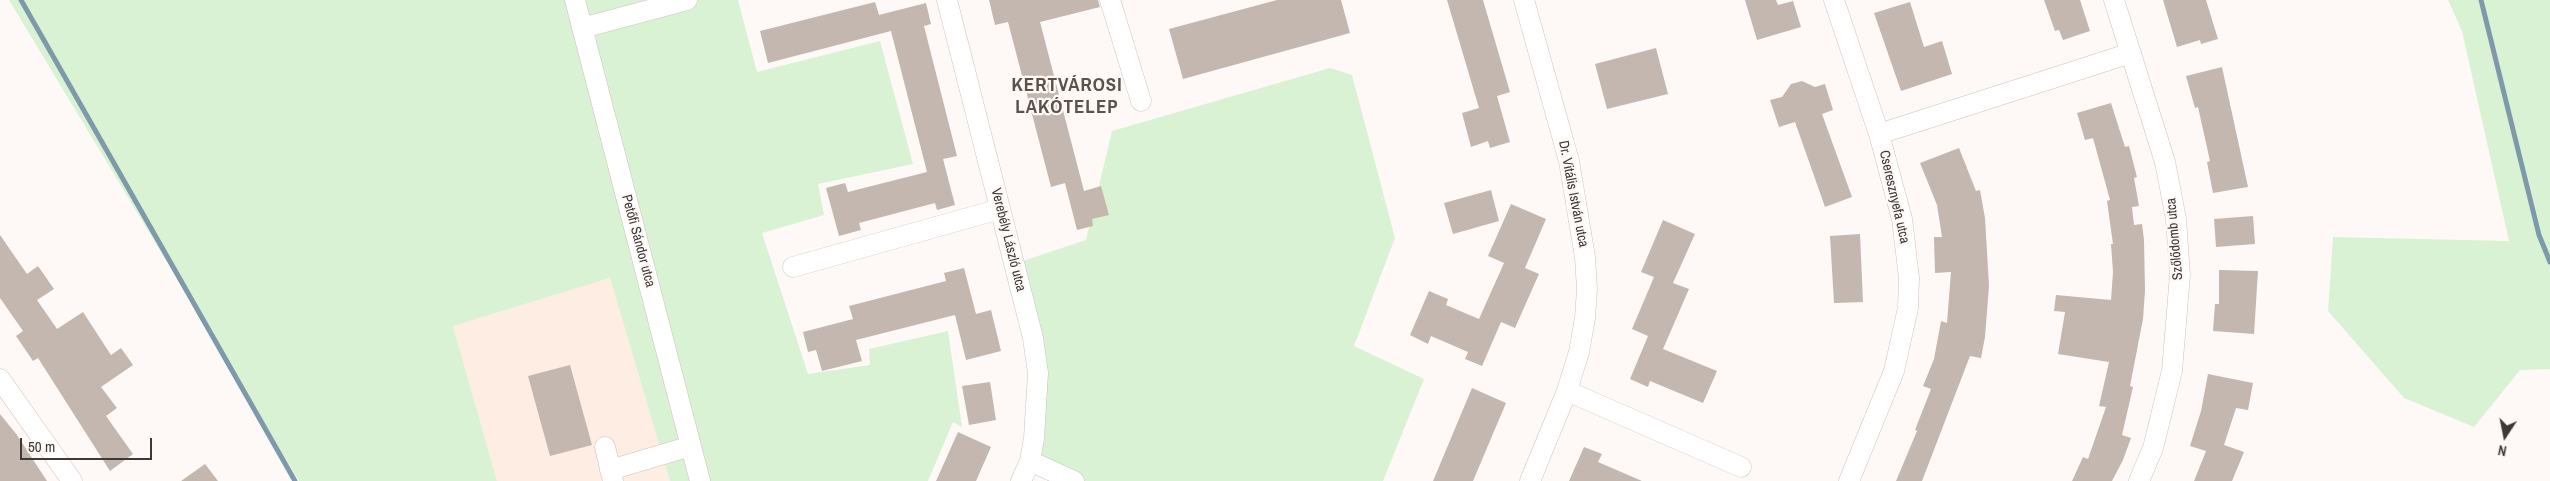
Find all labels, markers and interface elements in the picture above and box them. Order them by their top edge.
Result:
district label: KERTVÁROSI LAKÓTELEP [1010,75,1124,119]
street label: Dr. Vitális István utca [1554,139,1592,249]
street label: Cseresznyefa utca [1875,149,1913,245]
street label: Verebély László utca [987,187,1029,293]
street label: Petőfi Sándor utca [618,193,658,289]
street label: Szőlődomb utca [2163,197,2187,281]
north arrow [2480,411,2530,461]
scale bar [22,428,155,460]
text: 50 m [28,436,55,457]
text: N [2496,441,2508,460]

